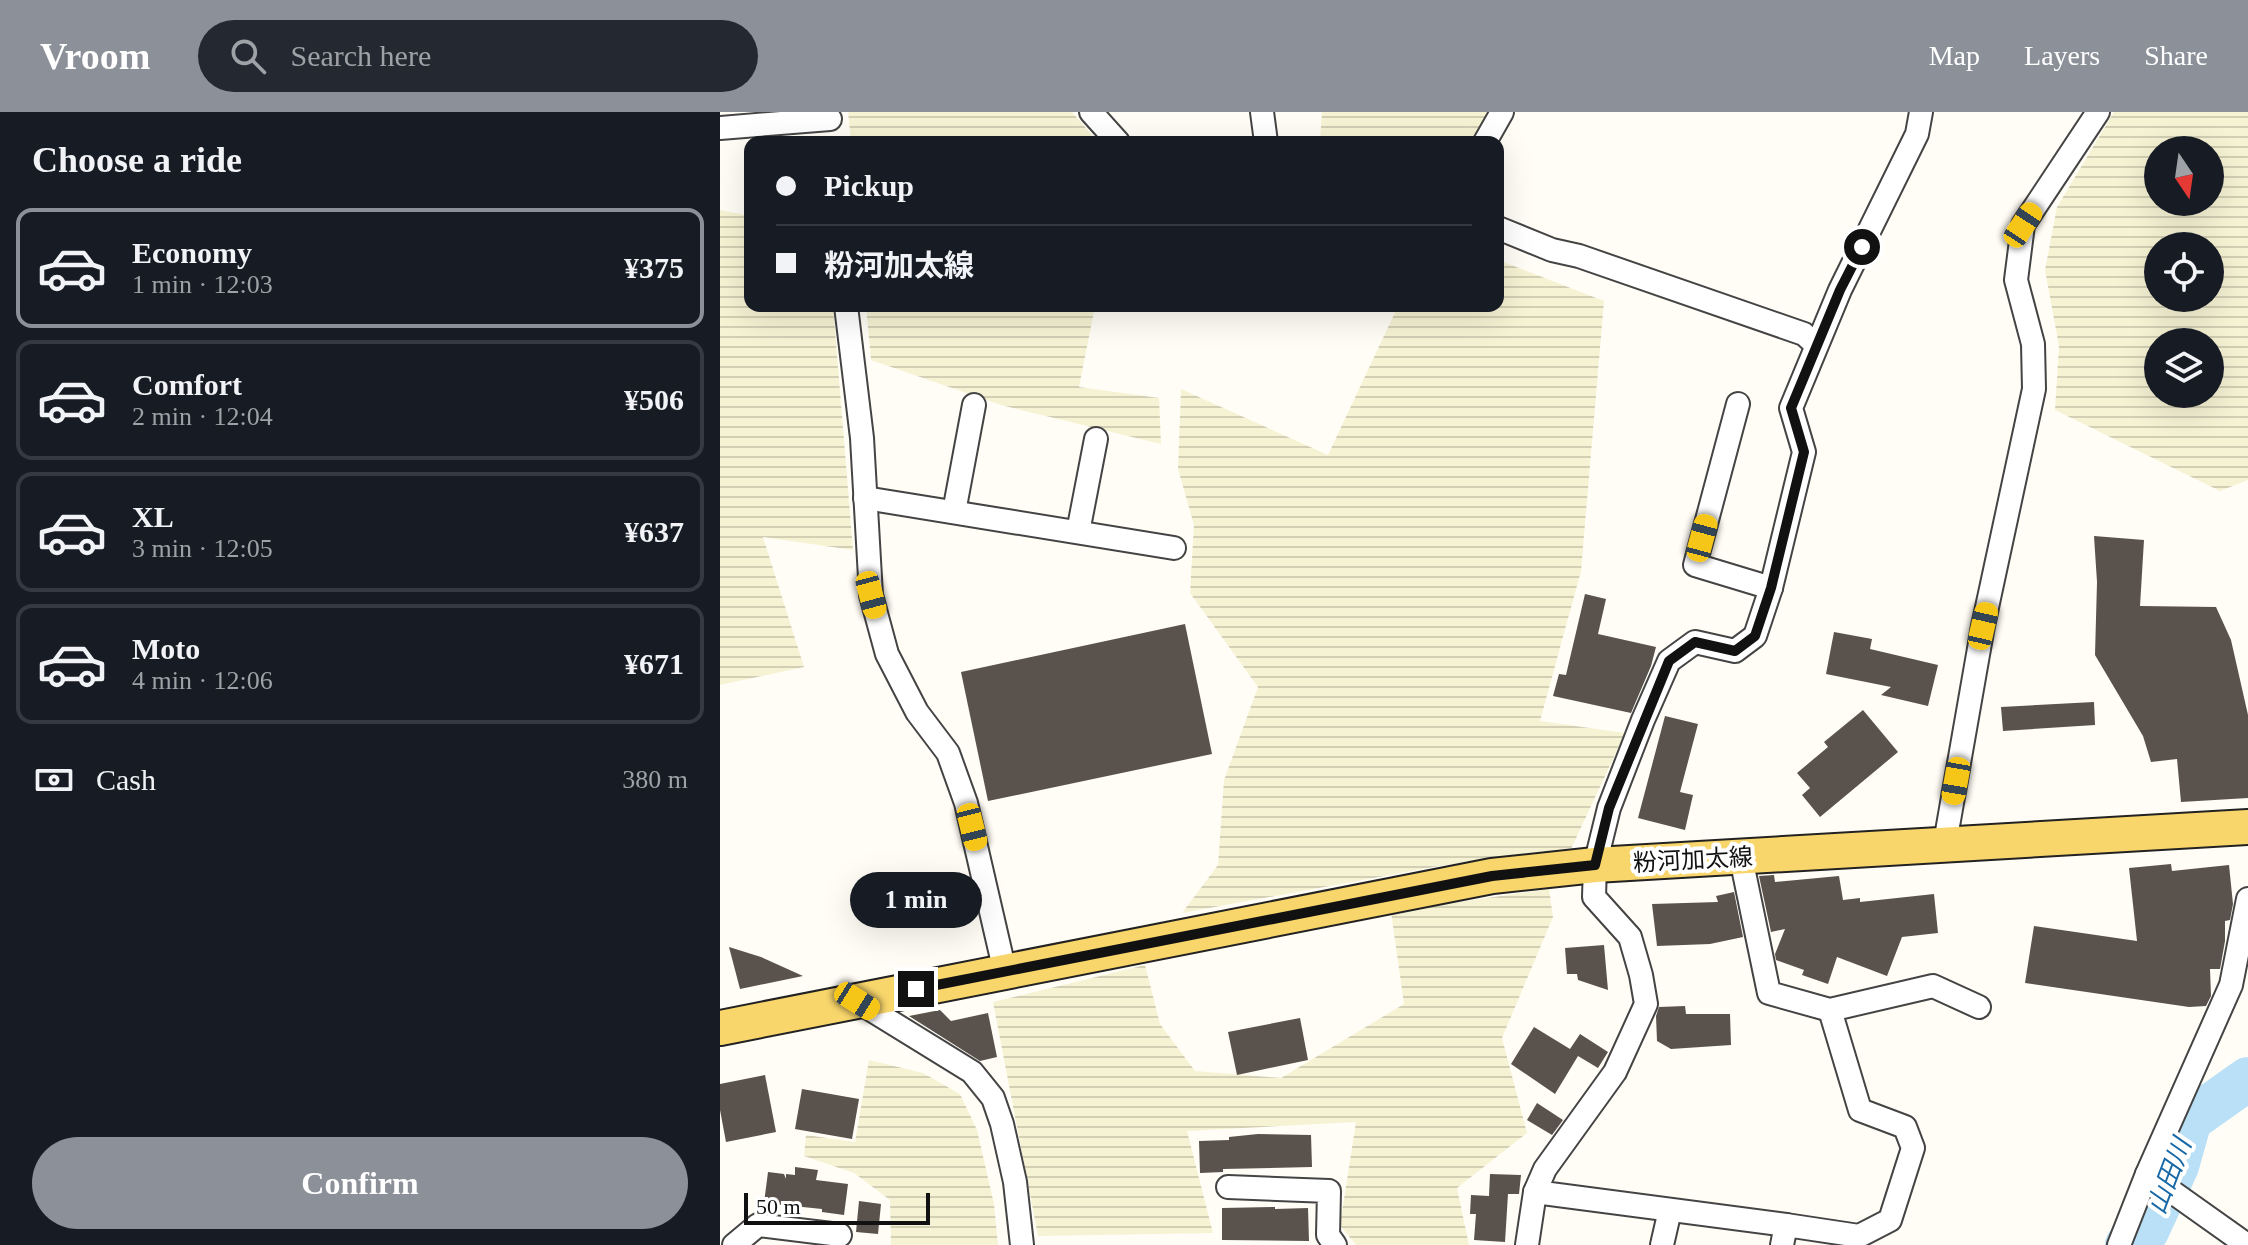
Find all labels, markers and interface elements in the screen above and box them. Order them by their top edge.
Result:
search box [198,20,758,92]
icon: search [226,34,270,78]
text: Vroom [40,35,150,77]
text: Search here [290,39,431,72]
text: Map [1929,40,1980,71]
text: Layers [2024,40,2100,71]
text: Share [2144,40,2208,71]
north arrow [2144,136,2224,216]
map controls [2144,136,2224,408]
text: Choose a ride [32,140,242,180]
text: Pickup [824,169,914,202]
car [2000,198,2046,252]
route start [1844,229,1880,265]
icon: car [36,232,108,304]
button: locate [2144,232,2224,312]
text: Economy [132,236,252,269]
text: 粉河加太線 [824,249,974,282]
text: ¥375 [624,251,684,284]
text: 1 min · 12:03 [132,270,273,299]
button: layers [2144,328,2224,408]
icon: car [36,364,108,436]
text: Comfort [132,368,242,401]
text: ¥506 [624,383,684,416]
text: 2 min · 12:04 [132,402,273,431]
icon: car [36,496,108,568]
text: XL [132,500,174,533]
car [1684,512,1720,564]
text: ¥637 [624,515,684,548]
text: 3 min · 12:05 [132,534,273,563]
car [853,569,889,621]
car [1966,600,2000,652]
icon: car [36,628,108,700]
text: Moto [132,632,200,665]
text: ¥671 [624,647,684,680]
text: 4 min · 12:06 [132,666,273,695]
car [1940,755,1972,807]
icon: cash [32,758,76,802]
text: Cash [96,763,156,796]
text: 380 m [622,765,688,794]
car [955,801,989,853]
street label: 粉河加太線 [1632,844,1754,876]
callout: 1 min [850,873,982,929]
text: 1 min [885,885,947,914]
route end [898,971,934,1007]
car [830,978,884,1024]
water label: 山田川 [2142,1132,2198,1218]
button: Confirm [32,1137,688,1229]
scale bar [744,1189,930,1225]
text: 50 m [756,1194,801,1219]

